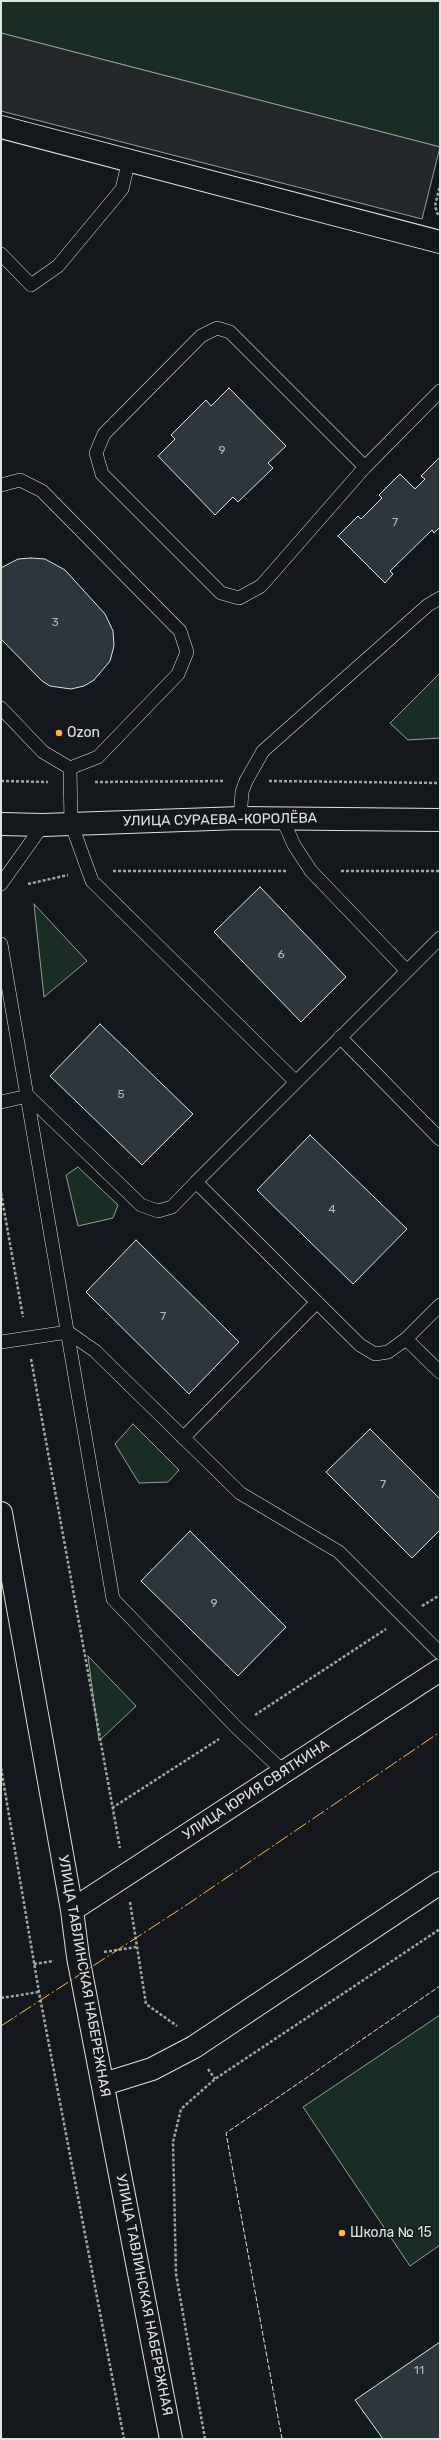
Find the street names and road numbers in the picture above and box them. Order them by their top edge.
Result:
street label: УЛИЦА СУРАЕВА-КОРОЛЁВА [123,810,317,830]
street label: УЛИЦА ЮРИЯ СВЯТКИНА [180,1736,332,1844]
street label: УЛИЦА ТАВЛИНСКАЯ НАБЕРЕЖНАЯ [54,1854,114,2098]
street label: УЛИЦА ТАВЛИНСКАЯ НАБЕРЕЖНАЯ [112,2173,176,2417]

